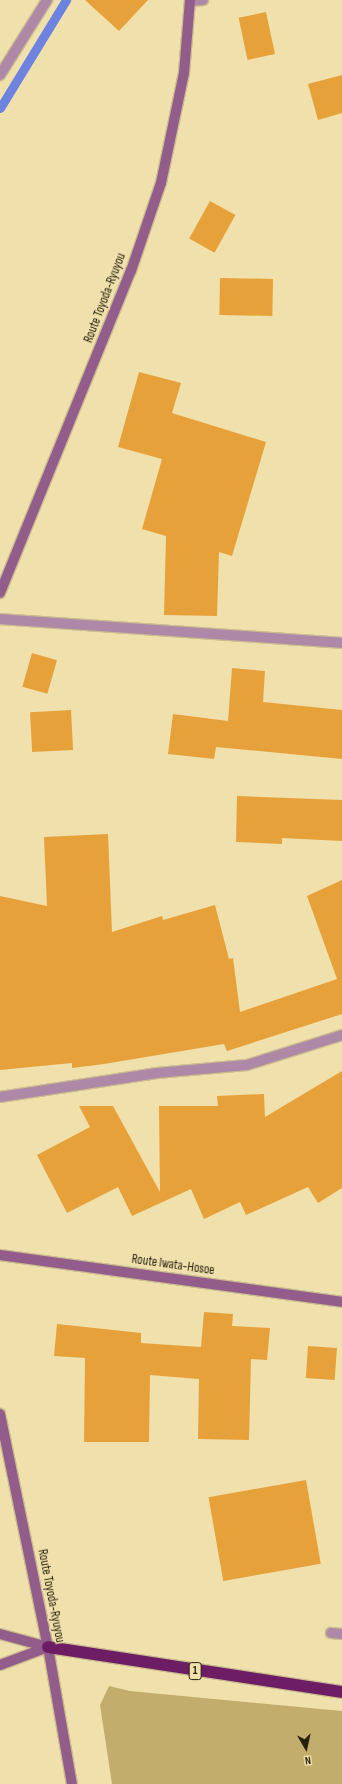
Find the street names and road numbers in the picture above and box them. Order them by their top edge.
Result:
street label: Route Toyoda-Ryuyou [81,251,129,345]
street label: Route Iwata-Hosoe [131,1251,215,1279]
street label: Route Toyoda-Ryuyou [34,1548,68,1644]
road number: 1 [188,1661,202,1681]

